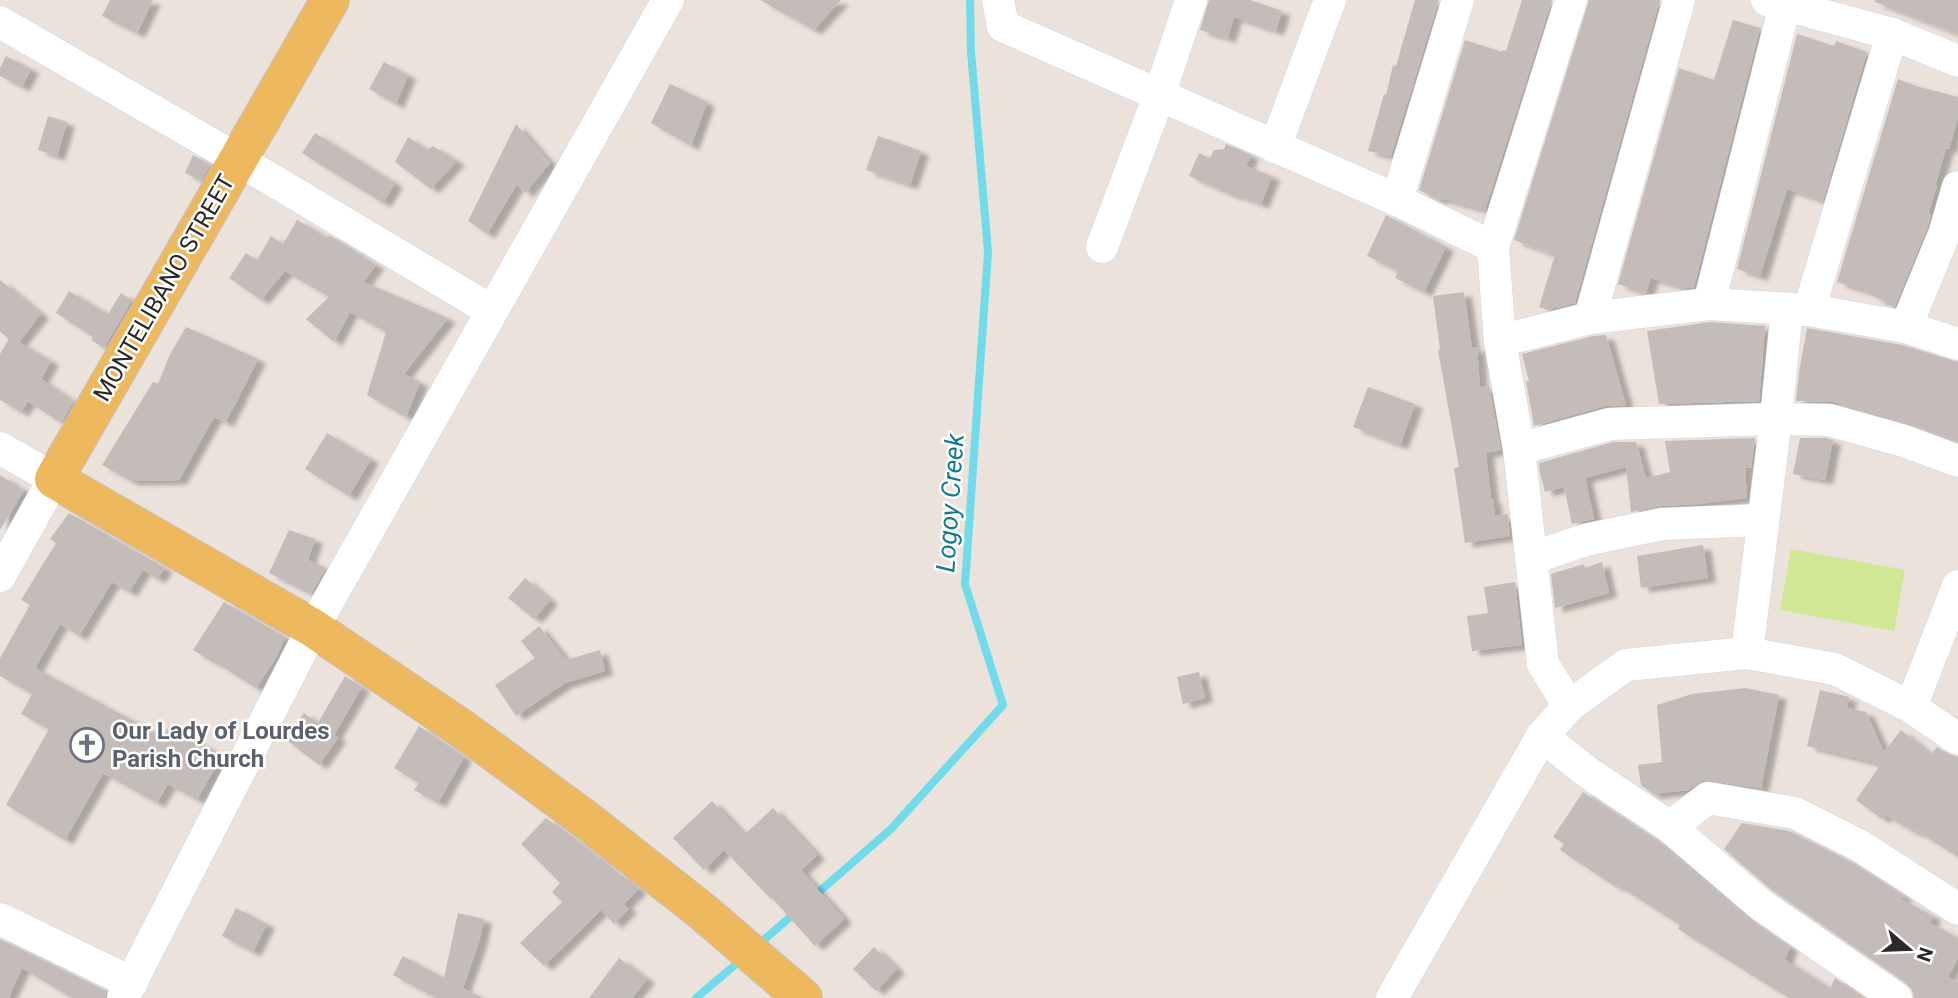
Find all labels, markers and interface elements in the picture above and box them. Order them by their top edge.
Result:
street label: MONTELIBANO STREET [88,170,240,406]
water label: Logoy Creek [930,431,970,573]
place label: Our Lady of Lourdes Parish Church [112,717,330,773]
church icon: Our Lady of Lourdes Parish Church [68,726,106,764]
north arrow [1874,914,1944,984]
text: N [1912,944,1938,964]

